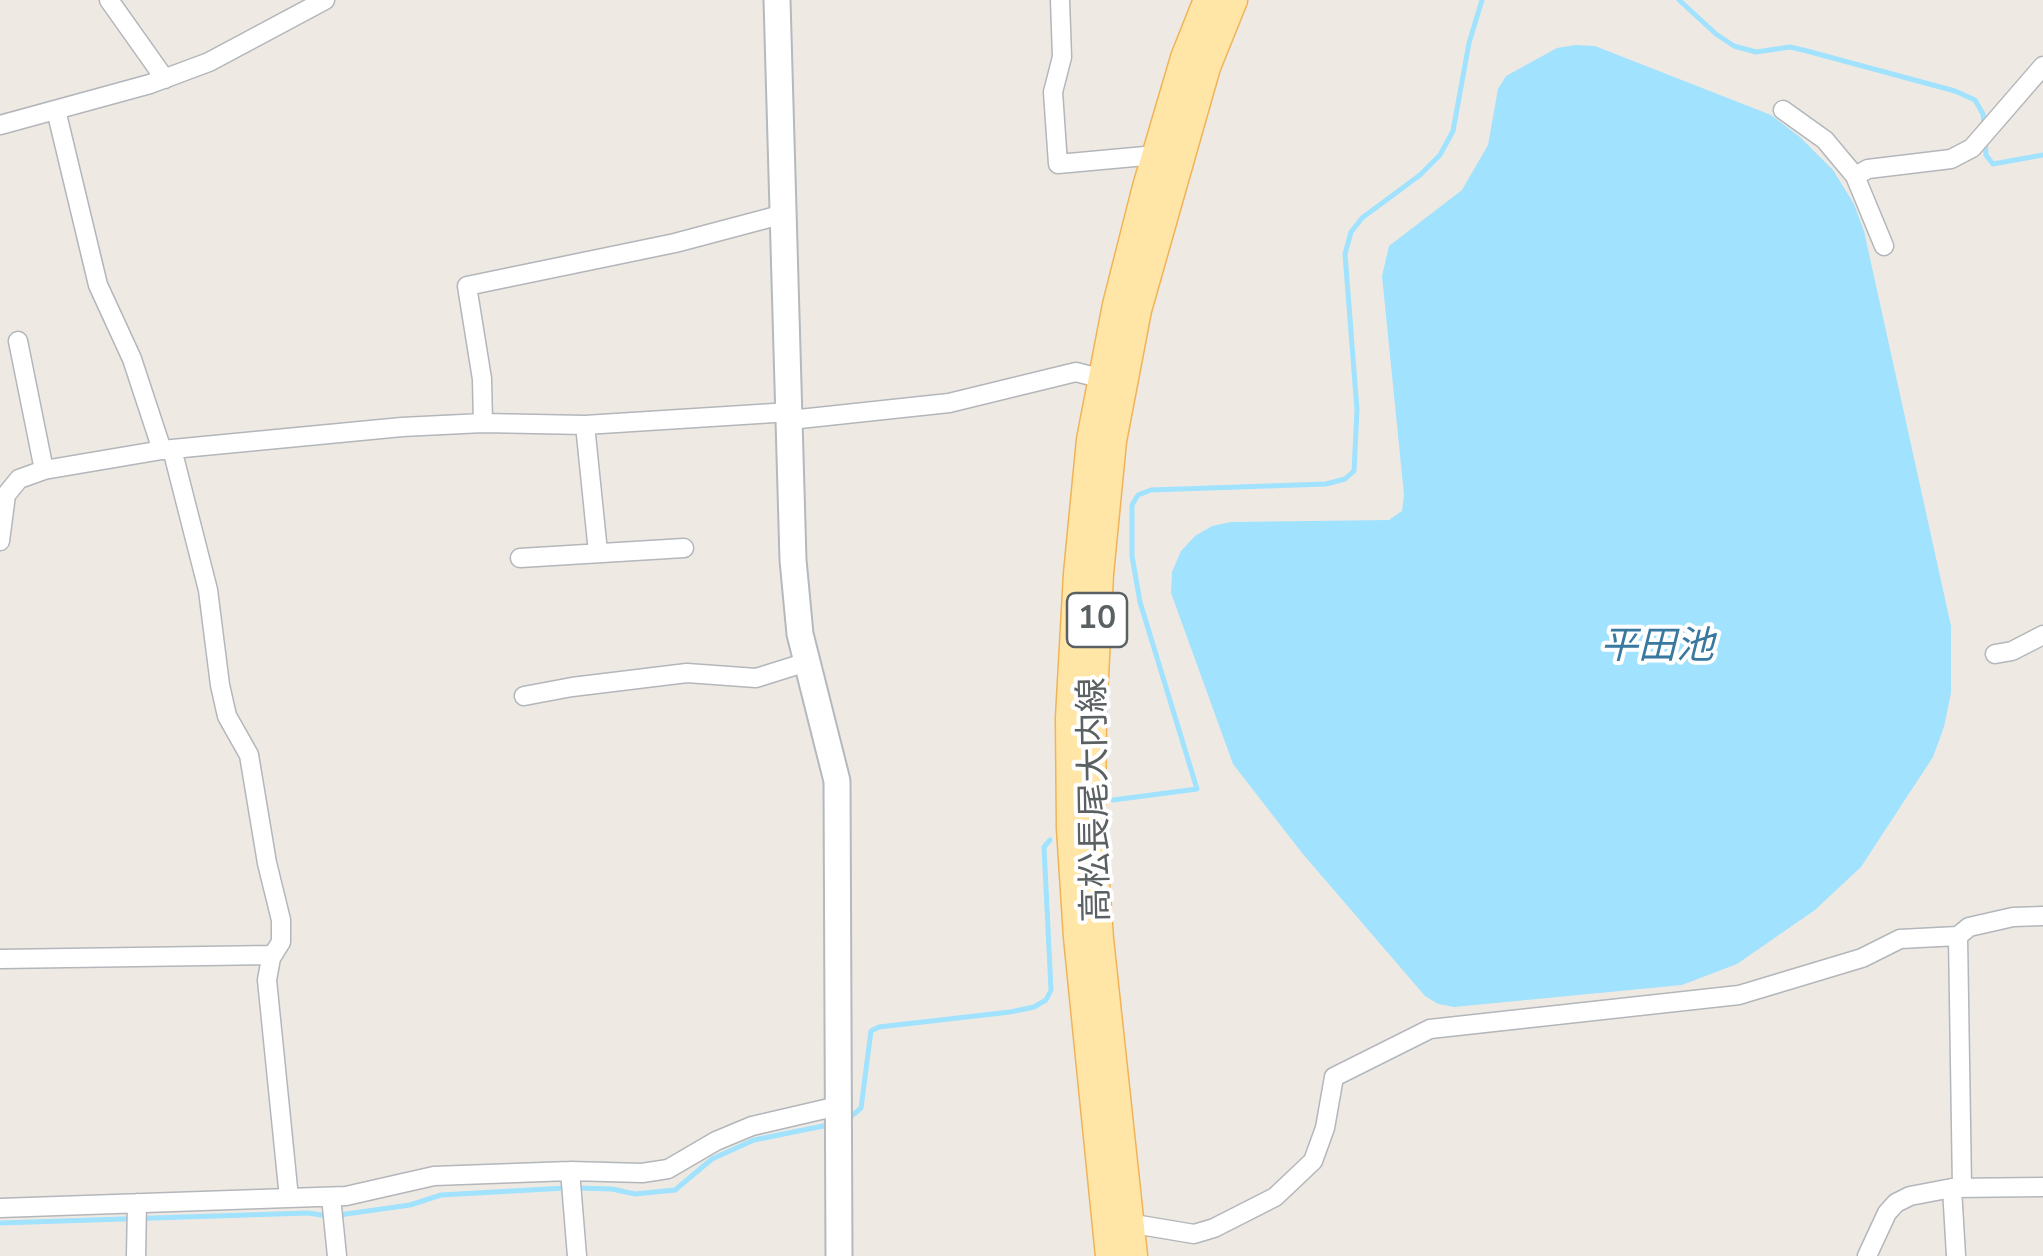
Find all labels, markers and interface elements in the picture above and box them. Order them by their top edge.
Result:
road number: 10 [1067,593,1127,647]
water label: 平田池 [1600,626,1714,672]
street label: 高松長尾大内線 [1074,677,1120,923]

